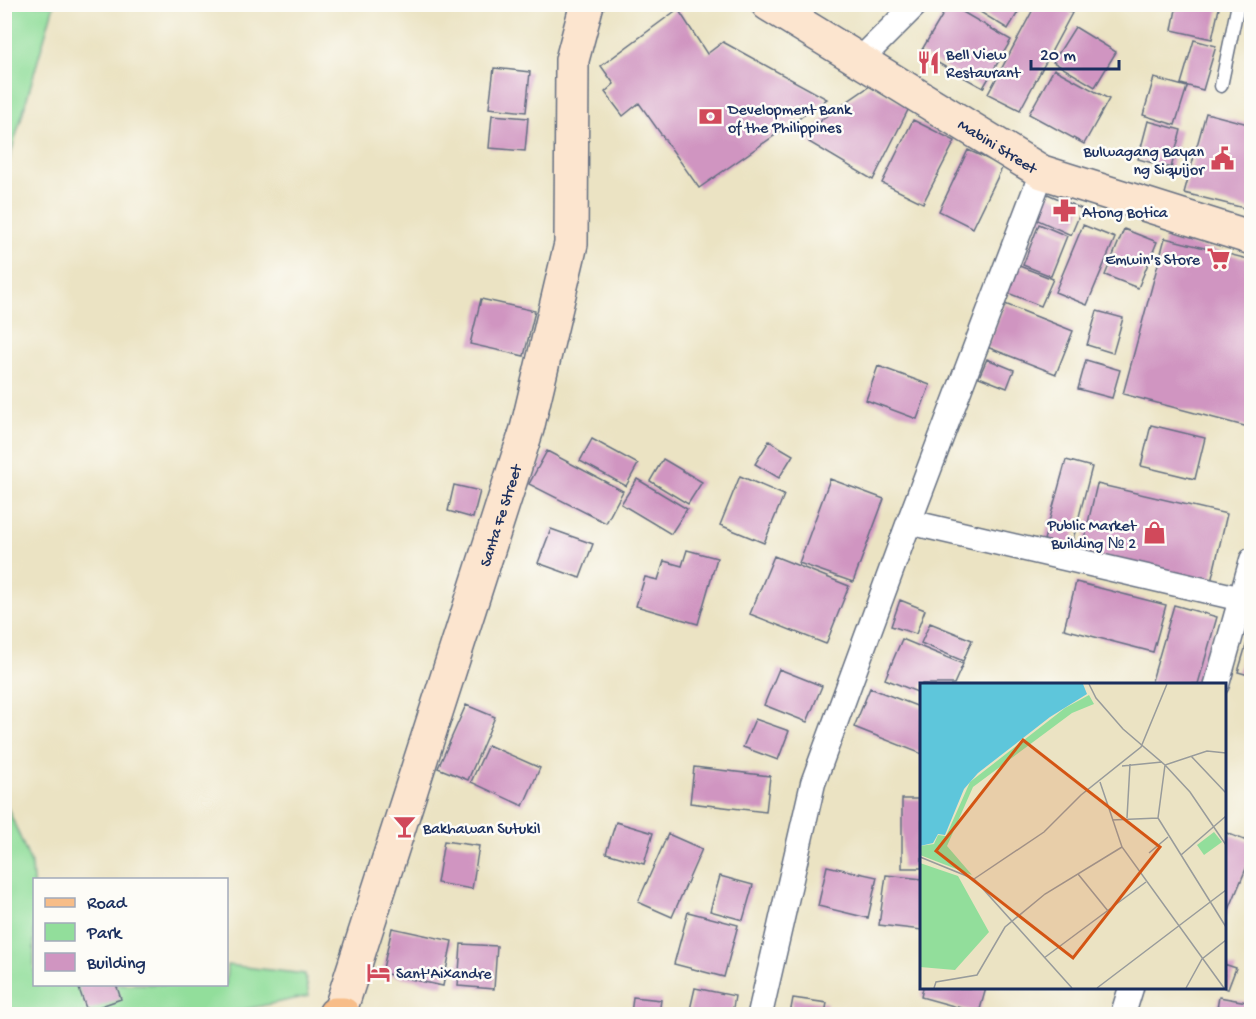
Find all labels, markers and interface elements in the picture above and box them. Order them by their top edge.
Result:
scale bar [1031,33,1120,71]
text: 20 m [1040,46,1076,67]
place label: Bell View Restaurant [945,47,1022,84]
restaurant icon: Bell View Restaurant [915,49,941,75]
place label: Development Bank of the Philippines [727,102,853,139]
bank icon: Development Bank of the Philippines [697,104,723,130]
street label: Mabini Street [953,117,1041,180]
place label: Bulwagang Bayan ng Siquijor [1083,144,1205,181]
public building icon: Bulwagang Bayan ng Siquijor [1209,146,1235,172]
pharmacy icon: Atong Botica [1051,198,1077,224]
place label: Atong Botica [1082,205,1169,224]
supermarket icon: Emwin's Store [1205,245,1231,271]
place label: Emwin's Store [1105,252,1201,271]
street label: Santa Fe Street [477,461,528,570]
place label: Public Market Building № 2 [1046,518,1137,555]
shop icon: Public Market Building № 2 [1141,520,1167,546]
inset map [920,683,1226,989]
bar icon: Bakhawan Sutukil [392,814,418,840]
place label: Bakhawan Sutukil [422,821,540,840]
legend [33,878,228,986]
text: Road [87,894,128,915]
text: Park [86,924,123,945]
text: Building [86,954,146,975]
hotel icon: Sant'Aixandre [365,959,391,985]
place label: Sant'Aixandre [396,966,492,985]

